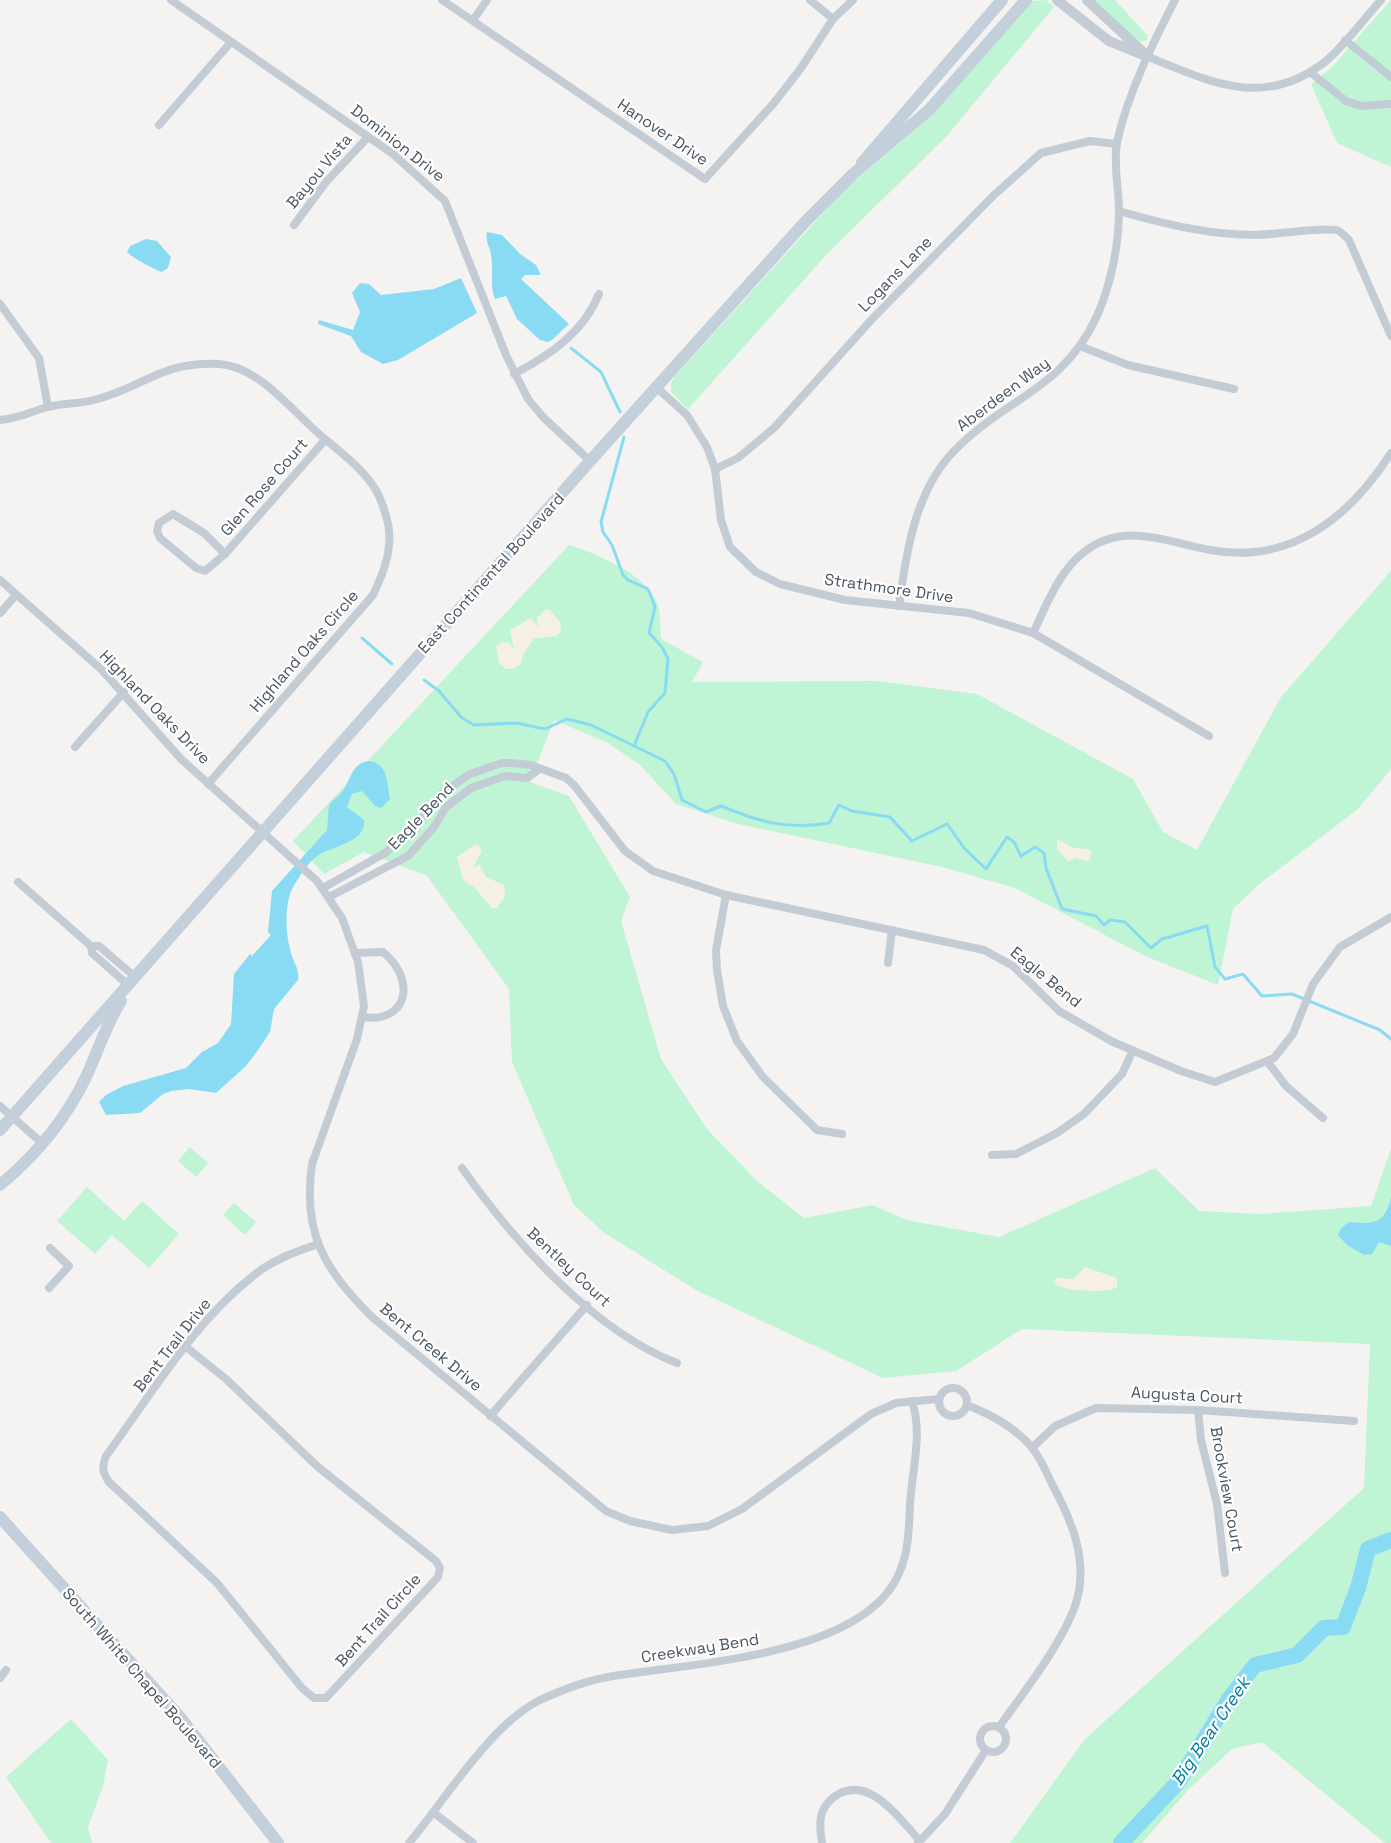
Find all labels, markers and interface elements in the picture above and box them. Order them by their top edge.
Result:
street label: Hanover Drive [613,94,713,170]
street label: Dominion Drive [347,100,449,186]
street label: Bayou Vista [282,129,356,213]
street label: Logans Lane [854,232,936,316]
street label: Aberdeen Way [952,352,1054,436]
street label: Glen Rose Court [216,434,312,540]
street label: East Continental Boulevard [413,488,569,658]
street label: Strathmore Drive [823,569,955,607]
street label: Highland Oaks Circle [245,585,363,717]
street label: Highland Oaks Drive [95,645,215,769]
street label: Eagle Bend [384,778,458,854]
street label: Eagle Bend [1006,942,1086,1012]
street label: Bentley Court [522,1223,616,1311]
street label: Bent Trail Drive [129,1294,215,1396]
street label: Bent Creek Drive [376,1298,486,1396]
street label: Augusta Court [1130,1382,1244,1408]
street label: Brookview Court [1206,1425,1248,1553]
street label: Bent Trail Circle [330,1569,426,1671]
street label: South White Chapel Boulevard [58,1583,226,1773]
street label: Creekway Bend [639,1628,761,1668]
water label: Big Bear Creek [1165,1670,1256,1790]

